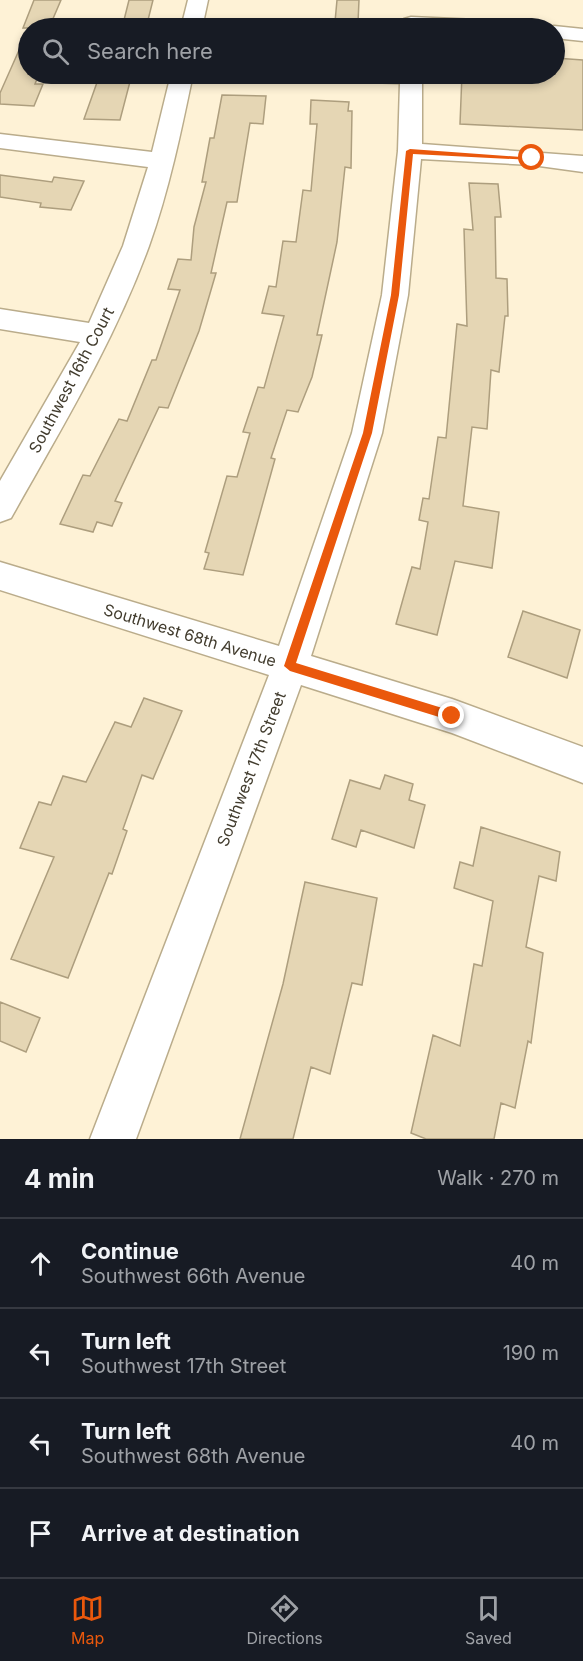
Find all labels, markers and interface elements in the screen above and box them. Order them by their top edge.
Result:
search box [18,18,565,84]
icon: search [39,35,72,68]
text: Search here [87,38,213,64]
route start [518,144,544,170]
street label: Southwest 16th Court [24,304,118,456]
street label: Southwest 68th Avenue [101,599,279,671]
street label: Southwest 17th Street [212,689,290,849]
route end [438,702,464,728]
text: 4 min [24,1163,95,1194]
text: Walk · 270 m [437,1166,559,1190]
text: Continue [81,1238,179,1264]
icon: ahead [24,1247,57,1280]
text: 40 m [510,1251,559,1275]
text: Southwest 66th Avenue [81,1264,305,1288]
text: Turn left [81,1328,171,1354]
icon: left [24,1337,57,1370]
text: 190 m [503,1341,559,1365]
text: Southwest 17th Street [81,1354,286,1378]
text: Turn left [81,1418,171,1444]
icon: left [24,1427,57,1460]
text: 40 m [510,1431,559,1455]
text: Southwest 68th Avenue [81,1444,305,1468]
icon: arrive [24,1517,57,1550]
text: Arrive at destination [81,1520,300,1546]
tab: Map [71,1592,104,1648]
tab: Directions [247,1592,323,1648]
tab: Saved [465,1592,512,1648]

